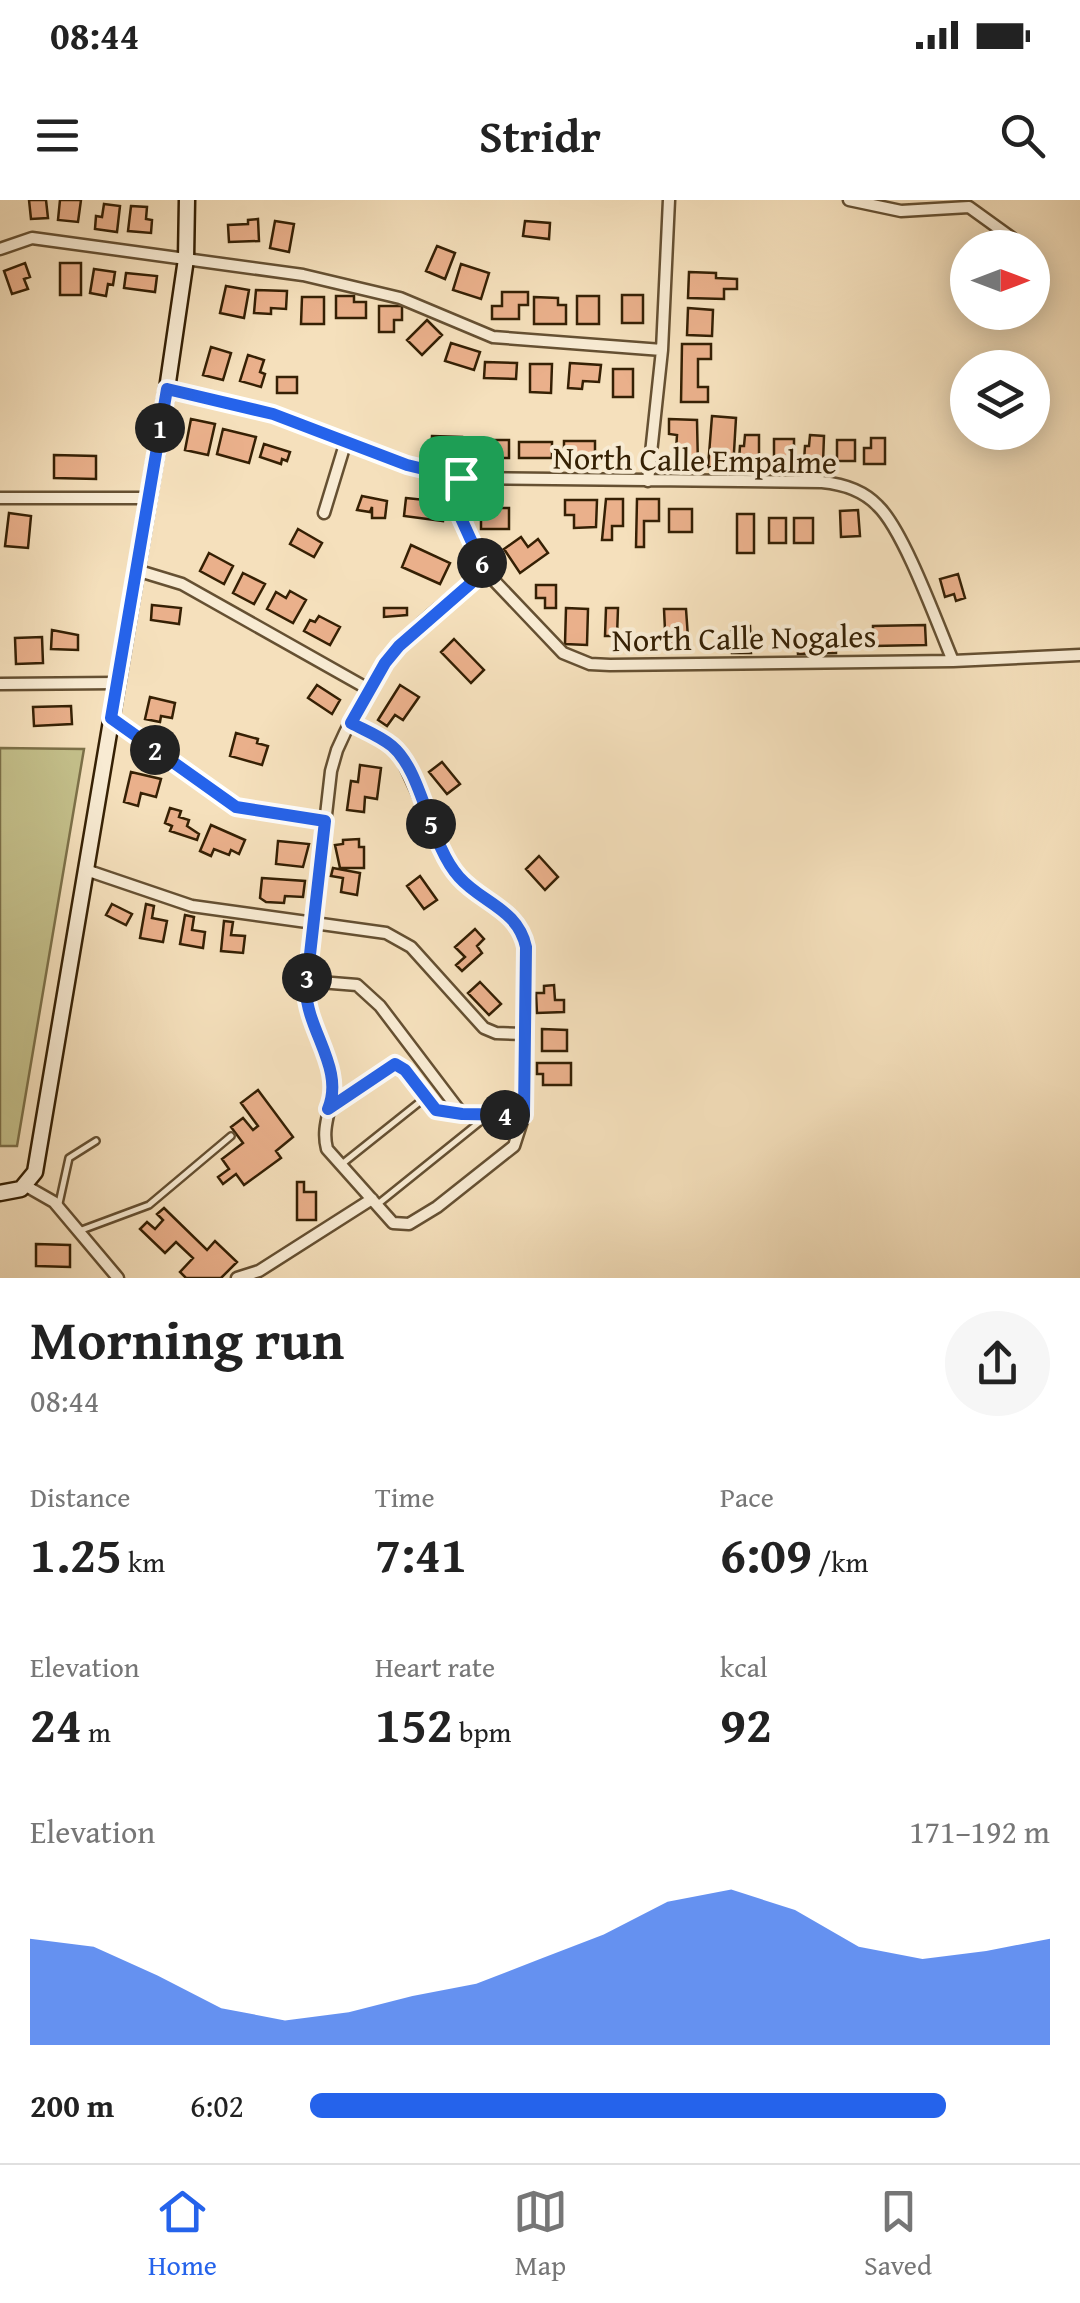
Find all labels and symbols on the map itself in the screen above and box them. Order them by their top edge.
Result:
north arrow [950,230,1050,330]
pin: 1 [135,403,185,453]
street label: North Calle Empalme [553,434,837,485]
pin [419,436,504,521]
pin: 6 [457,538,507,588]
street label: North Calle Nogales [611,612,877,663]
pin: 2 [130,725,180,775]
pin: 5 [406,799,456,849]
pin: 3 [282,953,332,1003]
pin: 4 [480,1090,530,1140]

